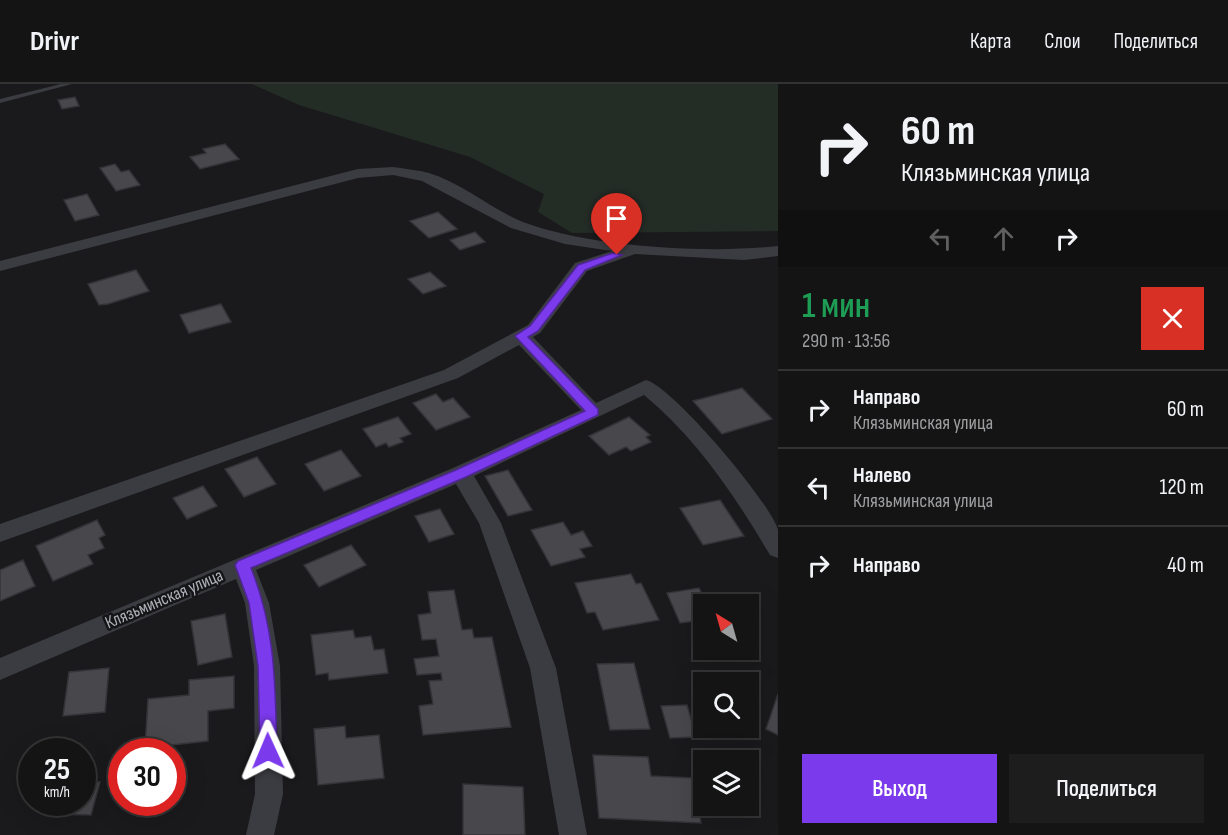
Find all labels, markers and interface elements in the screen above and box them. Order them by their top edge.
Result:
text: Drivr [30,25,79,58]
text: Карта [970,29,1011,54]
text: Слои [1044,29,1080,54]
text: Поделиться [1113,29,1198,54]
text: 60 m [901,106,975,157]
icon: right [802,108,880,186]
text: Клязьминская улица [901,157,1090,189]
pin [591,193,642,255]
icon: arrive [600,202,633,235]
icon: left [924,222,957,255]
icon: ahead [987,222,1020,255]
icon: right [1050,222,1083,255]
text: 1 мин [802,285,870,328]
button: close [1141,287,1204,350]
text: 290 m · 13:56 [802,329,890,353]
text: Направо [853,384,920,411]
icon: right [802,393,835,426]
text: 60 m [1167,396,1204,423]
text: Клязьминская улица [853,411,993,435]
text: Налево [853,462,911,489]
icon: left [802,471,835,504]
text: 120 m [1160,474,1204,501]
text: Клязьминская улица [853,489,993,513]
icon: right [802,549,835,582]
text: Направо [853,552,920,579]
text: 40 m [1167,552,1204,579]
street label: Клязьминская улица [102,565,226,633]
north arrow [693,594,759,660]
map controls [693,594,759,816]
button: search [693,672,759,738]
position arrow [236,719,300,783]
speed limit sign: 30 [108,738,186,816]
button: layers [693,750,759,816]
text: 25 [44,752,70,788]
button: Выход [802,754,997,823]
button: Поделиться [1009,754,1204,823]
text: km/h [44,783,70,802]

